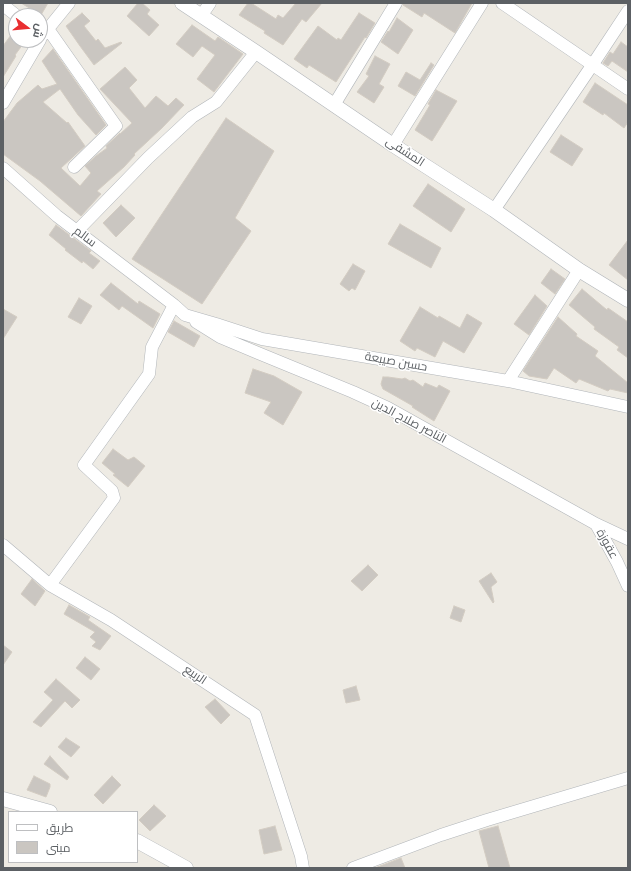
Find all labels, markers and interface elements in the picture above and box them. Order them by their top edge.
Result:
north arrow [8,8,48,48]
text: ش [30,22,48,40]
street label: المشفى [383,134,427,170]
street label: سالم [71,224,99,250]
street label: حسين صيبعة [363,349,429,375]
street label: الناصر صلاح الدين [369,395,449,447]
street label: عقوزة [593,527,621,561]
street label: الربيع [181,662,209,688]
legend [8,811,138,863]
text: طريق [46,819,73,836]
text: مبنى [46,839,71,856]

